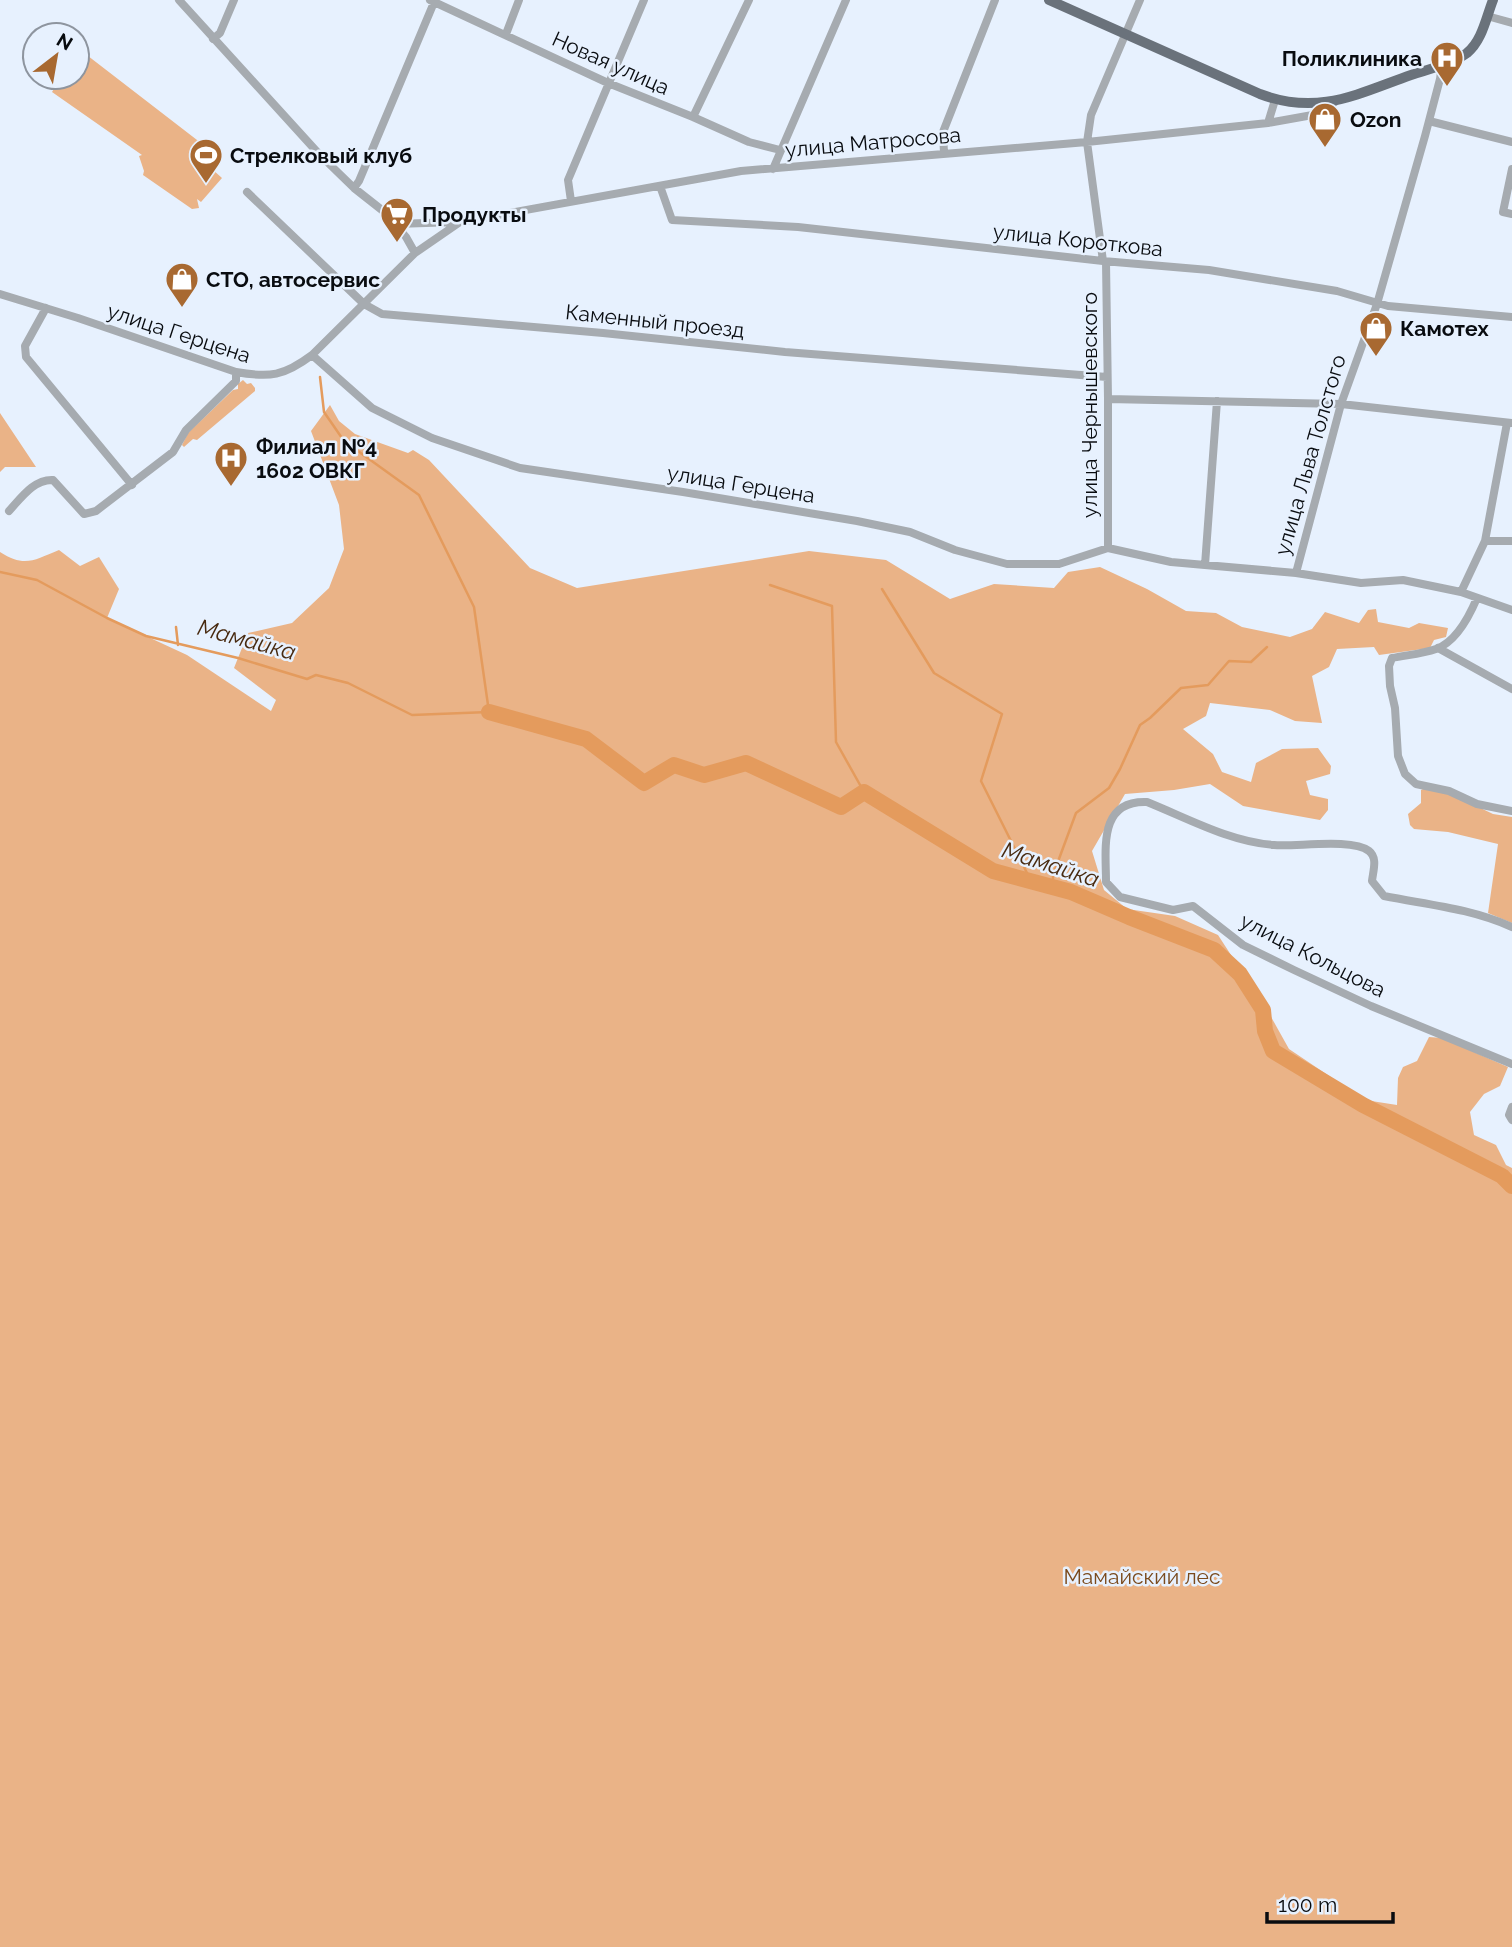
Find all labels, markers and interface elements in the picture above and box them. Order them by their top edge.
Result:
north arrow [21,21,91,91]
street label: Новая улица [549,26,673,100]
text: N [53,28,77,55]
hospital icon: Поликлиника [1428,39,1466,88]
place label: Поликлиника [1282,46,1422,71]
shop icon: Ozon [1306,100,1344,149]
place label: Ozon [1350,107,1401,132]
street label: улица Матросова [784,122,962,162]
sports icon: Стрелковый клуб [187,136,225,185]
place label: Стрелковый клуб [230,143,412,168]
supermarket icon: Продукты [378,195,416,244]
place label: Продукты [422,202,527,227]
street label: улица Короткова [992,219,1164,261]
shop icon: СТО, автосервис [163,260,201,309]
place label: СТО, автосервис [206,267,380,292]
street label: улица Чернышевского [1077,292,1102,518]
street label: улица Герцена [104,298,254,368]
street label: Каменный проезд [564,299,746,343]
shop icon: Камотех [1357,309,1395,358]
place label: Камотех [1400,316,1489,341]
street label: улица Льва Толстого [1269,352,1351,558]
place label: Филиал №4 1602 ОВКГ [256,434,377,483]
hospital icon: Филиал №4 1602 ОВКГ [212,439,250,488]
street label: улица Герцена [665,460,817,508]
water label: Мамайка [195,613,299,665]
water label: Мамайка [999,836,1103,892]
street label: улица Кольцова [1236,908,1390,1002]
park label: Мамайский лес [1064,1564,1220,1589]
scale bar [1267,1881,1393,1925]
text: 100 m [1278,1892,1337,1917]

